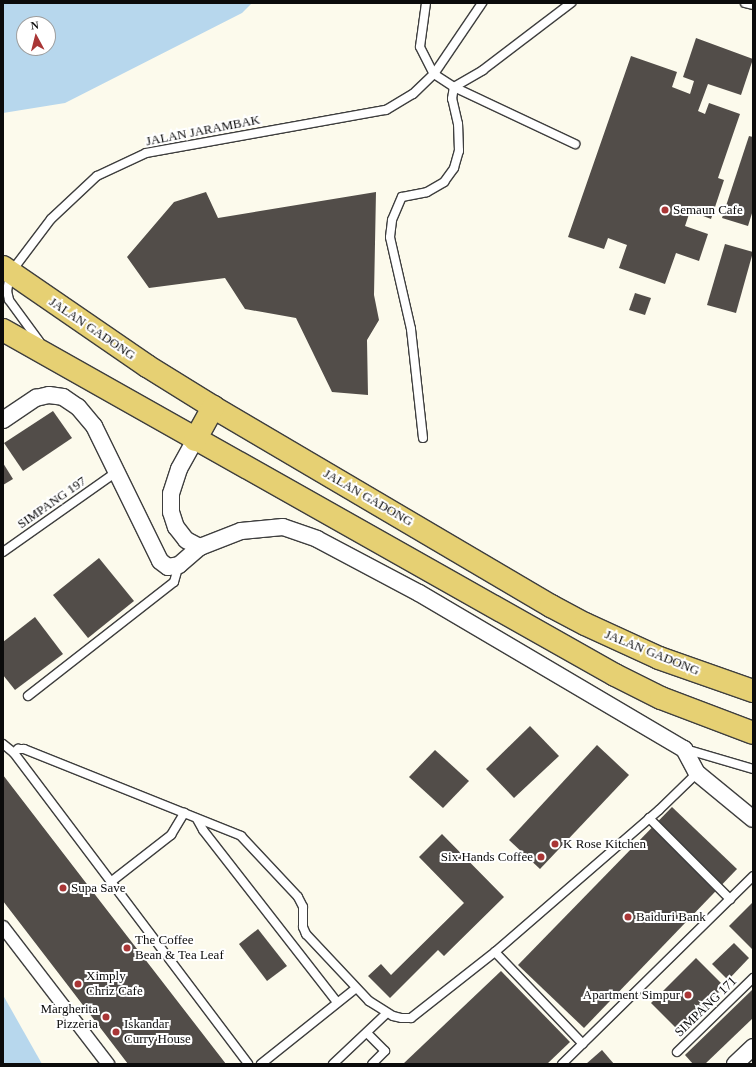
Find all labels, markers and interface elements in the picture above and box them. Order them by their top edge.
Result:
north arrow [16,16,56,56]
text: N [30,19,39,32]
street label: JALAN JARAMBAK [145,112,261,150]
place label: Semaun Cafe [673,202,743,218]
marker: Semaun Cafe [660,205,670,215]
street label: JALAN GADONG [46,294,138,364]
street label: JALAN GADONG [320,466,416,530]
street label: SIMPANG 197 [15,474,89,532]
street label: JALAN GADONG [602,627,702,679]
place label: K Rose Kitchen [563,836,646,852]
marker: K Rose Kitchen [550,839,560,849]
place label: Six Hands Coffee [441,849,533,865]
marker: Six Hands Coffee [536,852,546,862]
place label: Supa Save [71,880,126,896]
marker: Supa Save [58,883,68,893]
place label: Baiduri Bank [636,909,706,925]
marker: Baiduri Bank [623,912,633,922]
place label: The Coffee Bean & Tea Leaf [135,933,224,964]
marker: The Coffee Bean & Tea Leaf [122,943,132,953]
place label: Ximply Chriz Cafe [86,969,143,1000]
street label: SIMPANG 171 [672,974,740,1040]
marker: Ximply Chriz Cafe [73,979,83,989]
place label: Apartment Simpur [583,987,680,1003]
marker: Apartment Simpur [683,990,693,1000]
place label: Margherita Pizzeria [40,1002,98,1033]
marker: Margherita Pizzeria [101,1012,111,1022]
place label: Iskandar Curry House [124,1017,191,1048]
marker: Iskandar Curry House [111,1027,121,1037]

